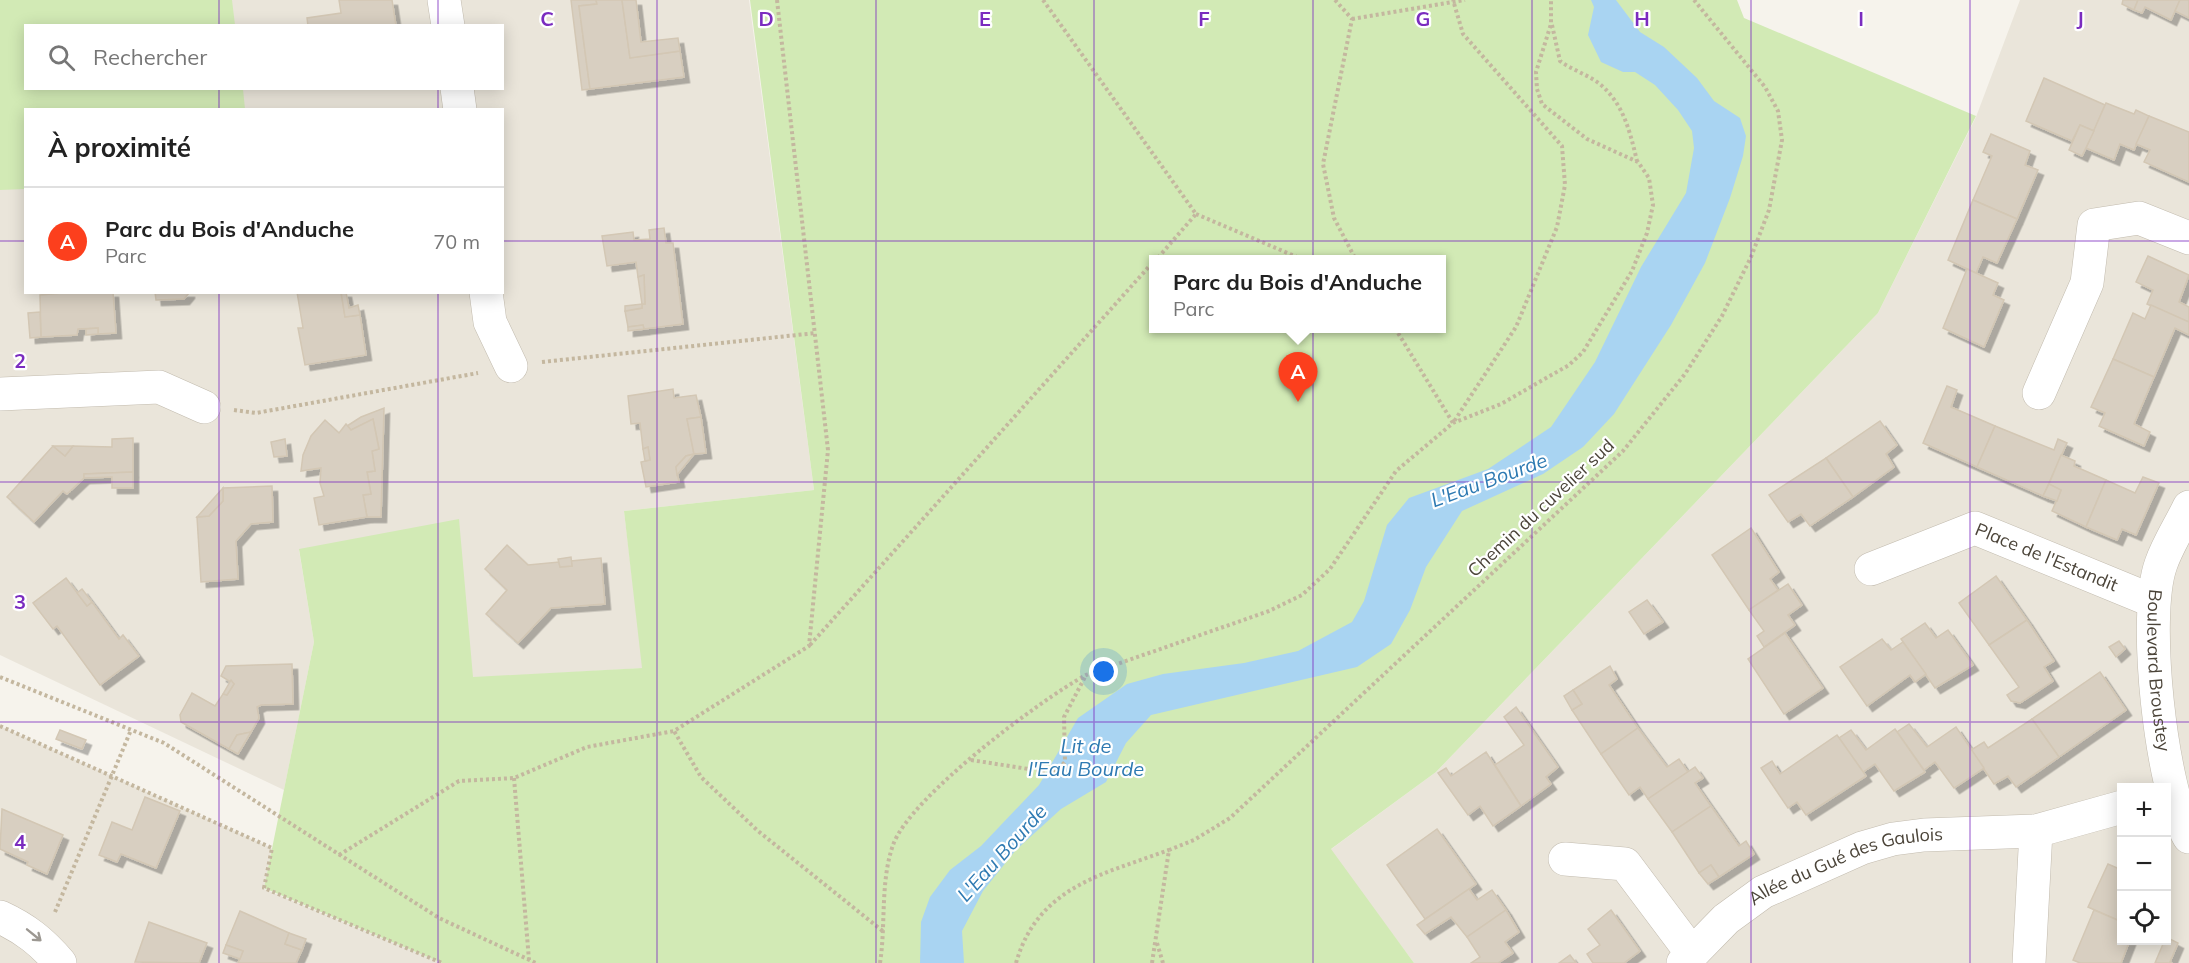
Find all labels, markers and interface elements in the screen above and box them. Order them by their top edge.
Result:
text: C [540,6,554,31]
text: D [758,6,774,31]
text: E [979,6,991,31]
text: F [1198,6,1210,31]
text: G [1416,6,1430,31]
text: H [1634,6,1650,31]
text: I [1858,6,1864,31]
text: J [2076,6,2084,31]
search box [24,24,504,90]
icon: search [45,41,78,74]
text: Rechercher [93,43,207,71]
text: À proximité [48,131,191,164]
text: Parc du Bois d'Anduche [105,215,354,243]
text: A [60,229,75,254]
text: 70 m [433,229,480,254]
text: Parc [105,243,147,268]
popup [1149,255,1446,333]
text: Parc du Bois d'Anduche [1173,268,1422,296]
text: Parc [1173,296,1215,321]
text: 2 [14,348,26,373]
pin: A [1278,352,1318,402]
street label: Chemin du cuvelier sud [1463,434,1619,582]
water label: L'Eau Bourde [1427,447,1551,512]
street label: Place de l'Estandit [1972,517,2121,596]
street label: Boulevard Broustey [2142,588,2176,754]
text: 3 [14,589,26,614]
your location [1089,657,1118,686]
water label: Lit de l'Eau Bourde [1028,733,1144,781]
map controls [2117,783,2171,945]
button: + [2117,783,2171,837]
water label: L'Eau Bourde [951,799,1052,906]
street label: Allée du Gué des Gaulois [1743,822,1944,910]
text: 4 [14,829,26,854]
button: − [2117,837,2171,891]
button: locate [2117,891,2171,945]
one-way arrow [26,929,42,942]

